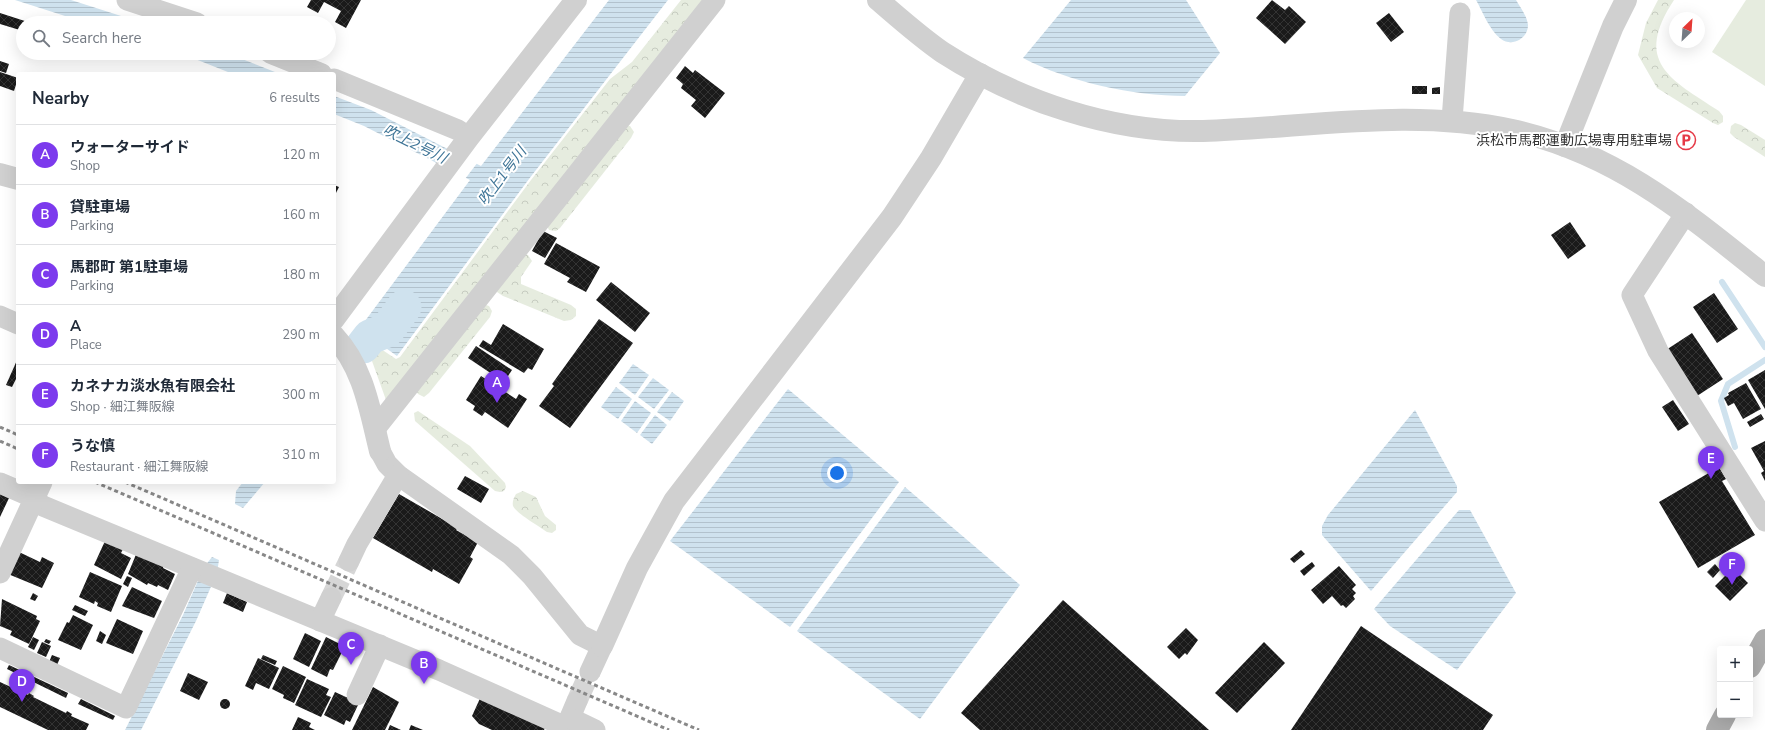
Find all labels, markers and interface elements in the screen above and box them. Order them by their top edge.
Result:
north arrow [1669,12,1705,48]
search box [16,16,336,60]
icon: search [30,27,52,49]
text: Search here [62,28,142,48]
text: Nearby [32,87,89,110]
text: 6 results [269,89,320,107]
water label: 吹上2号川 [380,120,452,169]
parking icon: 浜松市馬郡運動広場専用駐車場 [1675,129,1697,151]
place label: 浜松市馬郡運動広場専用駐車場 [1476,131,1672,150]
text: ウォーターサイド [70,137,190,157]
water label: 吹上1号川 [473,141,532,210]
text: A [40,146,50,164]
text: 120 m [282,146,320,164]
text: Shop [70,157,100,175]
text: 貸駐車場 [70,197,130,217]
text: B [41,206,49,224]
text: 160 m [282,206,320,224]
text: Parking [70,217,114,235]
text: 馬郡町 第1駐車場 [70,257,188,277]
text: C [41,266,49,284]
text: 180 m [282,266,320,284]
text: Parking [70,277,114,295]
text: A [70,316,81,336]
text: D [40,326,50,344]
text: 290 m [282,326,320,344]
text: Place [70,336,102,354]
pin: A [484,370,510,403]
text: カネナカ淡水魚有限会社 [70,376,235,396]
text: E [41,386,49,404]
text: 300 m [282,386,320,404]
text: Shop · 細江舞阪線 [70,398,175,416]
text: うな慎 [70,436,115,456]
text: F [41,446,49,464]
text: 310 m [282,446,320,464]
pin: E [1698,446,1724,479]
text: Restaurant · 細江舞阪線 [70,458,208,476]
your location [827,463,847,483]
pin: F [1719,552,1745,585]
pin: C [338,632,364,665]
map controls [1717,646,1753,718]
button: + [1717,646,1753,682]
pin: B [411,651,437,684]
pin: D [9,669,35,702]
button: − [1717,682,1753,718]

